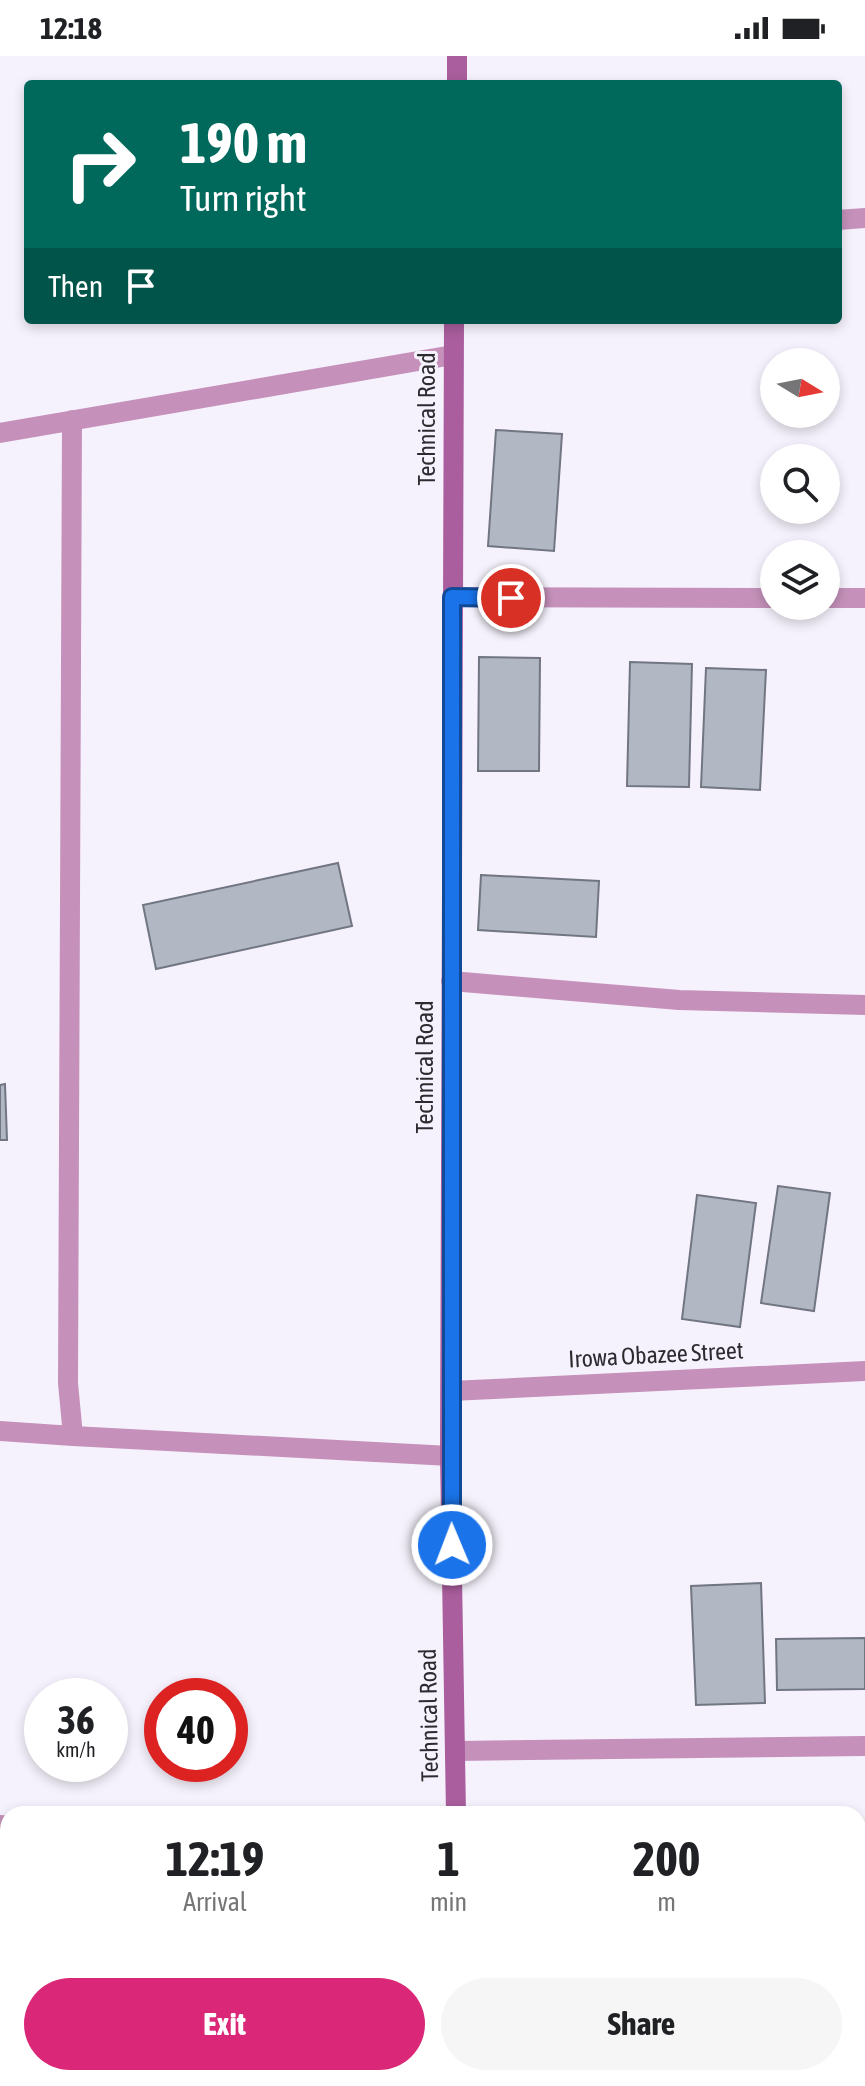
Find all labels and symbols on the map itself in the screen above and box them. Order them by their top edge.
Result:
north arrow [760,348,840,428]
street label: Technical Road [413,352,440,486]
pin [477,564,545,632]
street label: Technical Road [411,1000,438,1134]
street label: Irowa Obazee Street [568,1336,744,1373]
position arrow [410,1503,494,1587]
street label: Technical Road [414,1648,443,1782]
speed limit sign: 40 [144,1678,248,1782]

